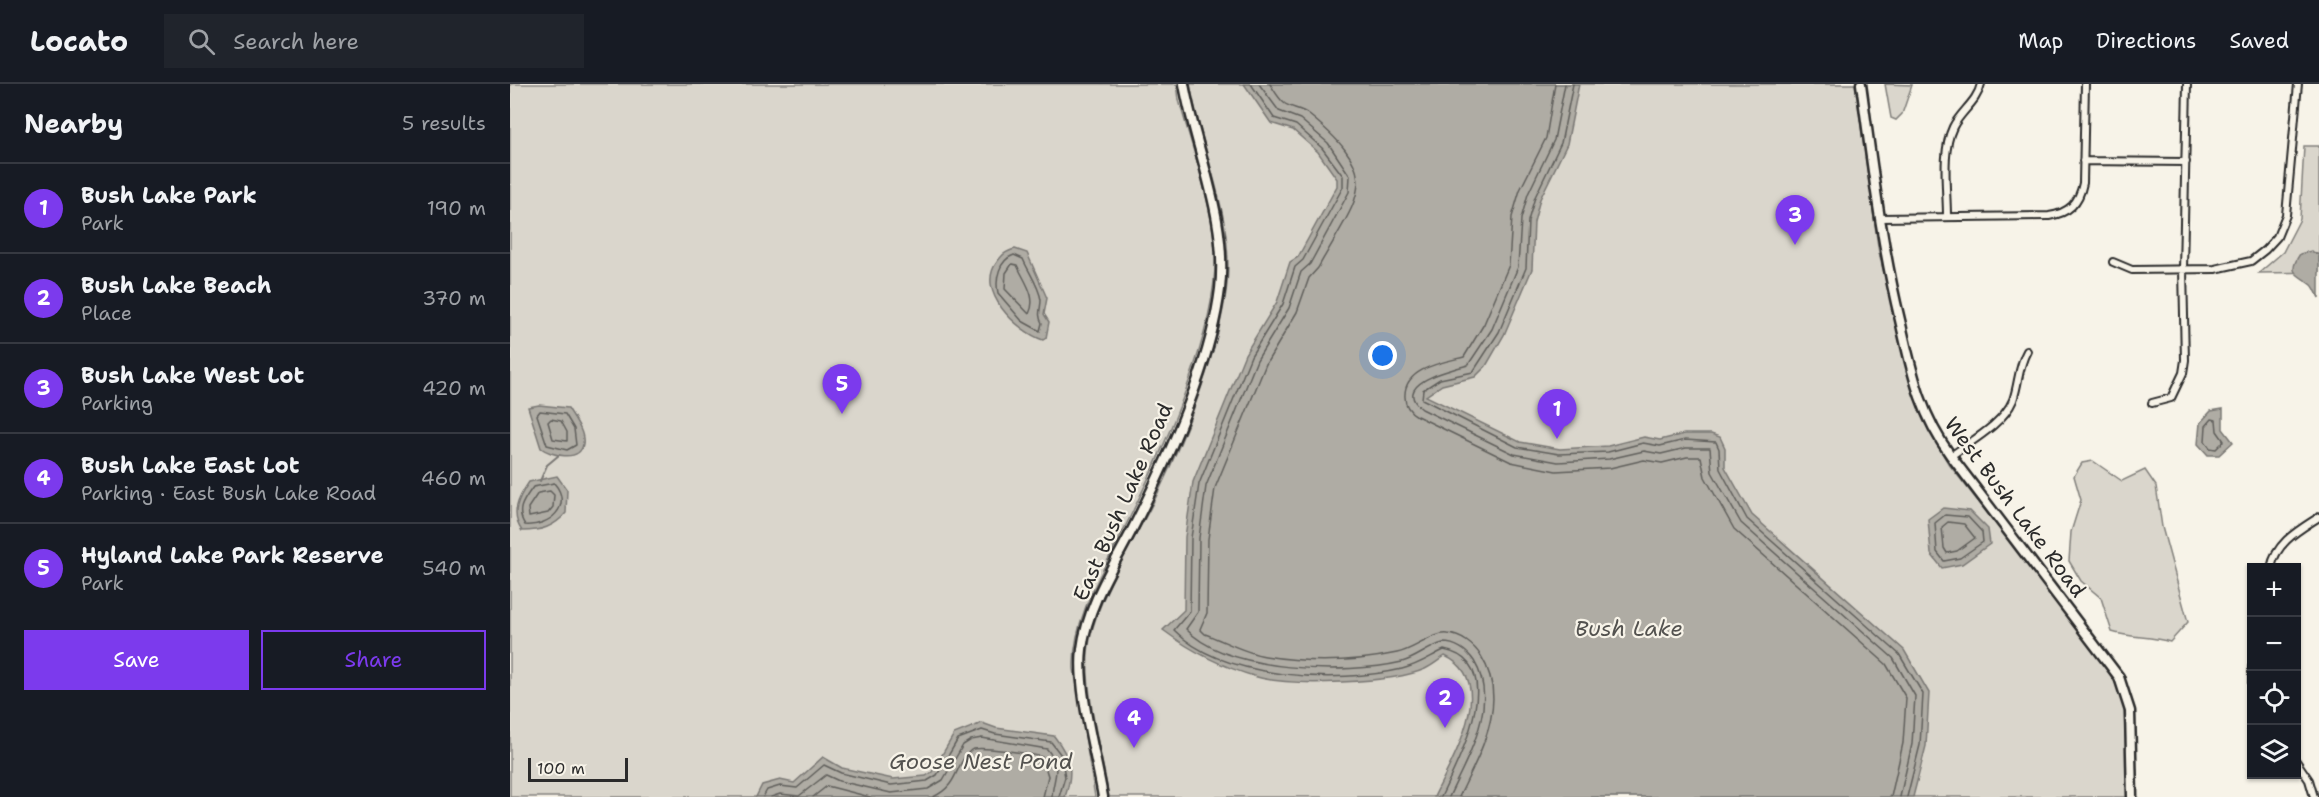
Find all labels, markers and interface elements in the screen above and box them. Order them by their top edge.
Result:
search box [164,14,584,68]
text: Locato [30,22,128,60]
icon: search [185,25,218,58]
text: Search here [233,27,359,56]
text: Map [2018,27,2063,55]
text: Directions [2096,27,2196,55]
text: Saved [2229,27,2289,55]
text: Nearby [24,106,123,141]
text: 5 results [402,110,486,136]
text: Bush Lake Park [81,181,257,210]
text: 1 [39,195,48,221]
text: 190 m [427,195,486,221]
pin: 3 [1776,196,1814,245]
text: Park [81,210,124,236]
text: Bush Lake Beach [81,271,271,300]
text: 2 [37,285,51,311]
text: 370 m [422,285,486,311]
text: Place [81,300,132,326]
your location [1368,341,1397,370]
text: Bush Lake West Lot [81,361,304,390]
pin: 5 [822,364,862,414]
text: 3 [37,375,51,401]
text: 420 m [422,375,486,401]
text: Parking [81,390,153,416]
pin: 1 [1538,390,1576,439]
street label: East Bush Lake Road [1067,399,1179,605]
street label: West Bush Lake Road [1938,411,2092,603]
text: Bush Lake East Lot [81,451,299,480]
text: 4 [37,465,51,491]
text: 460 m [421,465,486,491]
text: Parking · East Bush Lake Road [81,480,376,506]
text: Hyland Lake Park Reserve [81,541,384,570]
text: 5 [37,555,50,581]
text: 540 m [422,555,486,581]
map controls [2247,563,2301,779]
button: + [2247,563,2301,617]
text: Park [81,570,124,596]
water label: Bush Lake [1575,614,1683,643]
button: − [2247,617,2301,671]
button: Save [24,630,249,690]
button: Share [261,630,486,690]
button: locate [2247,671,2301,725]
pin: 2 [1426,678,1464,728]
pin: 4 [1114,698,1154,748]
button: layers [2247,725,2301,779]
water label: Goose Nest Pond [889,747,1073,776]
scale bar [528,755,628,782]
text: 100 m [537,758,585,779]

